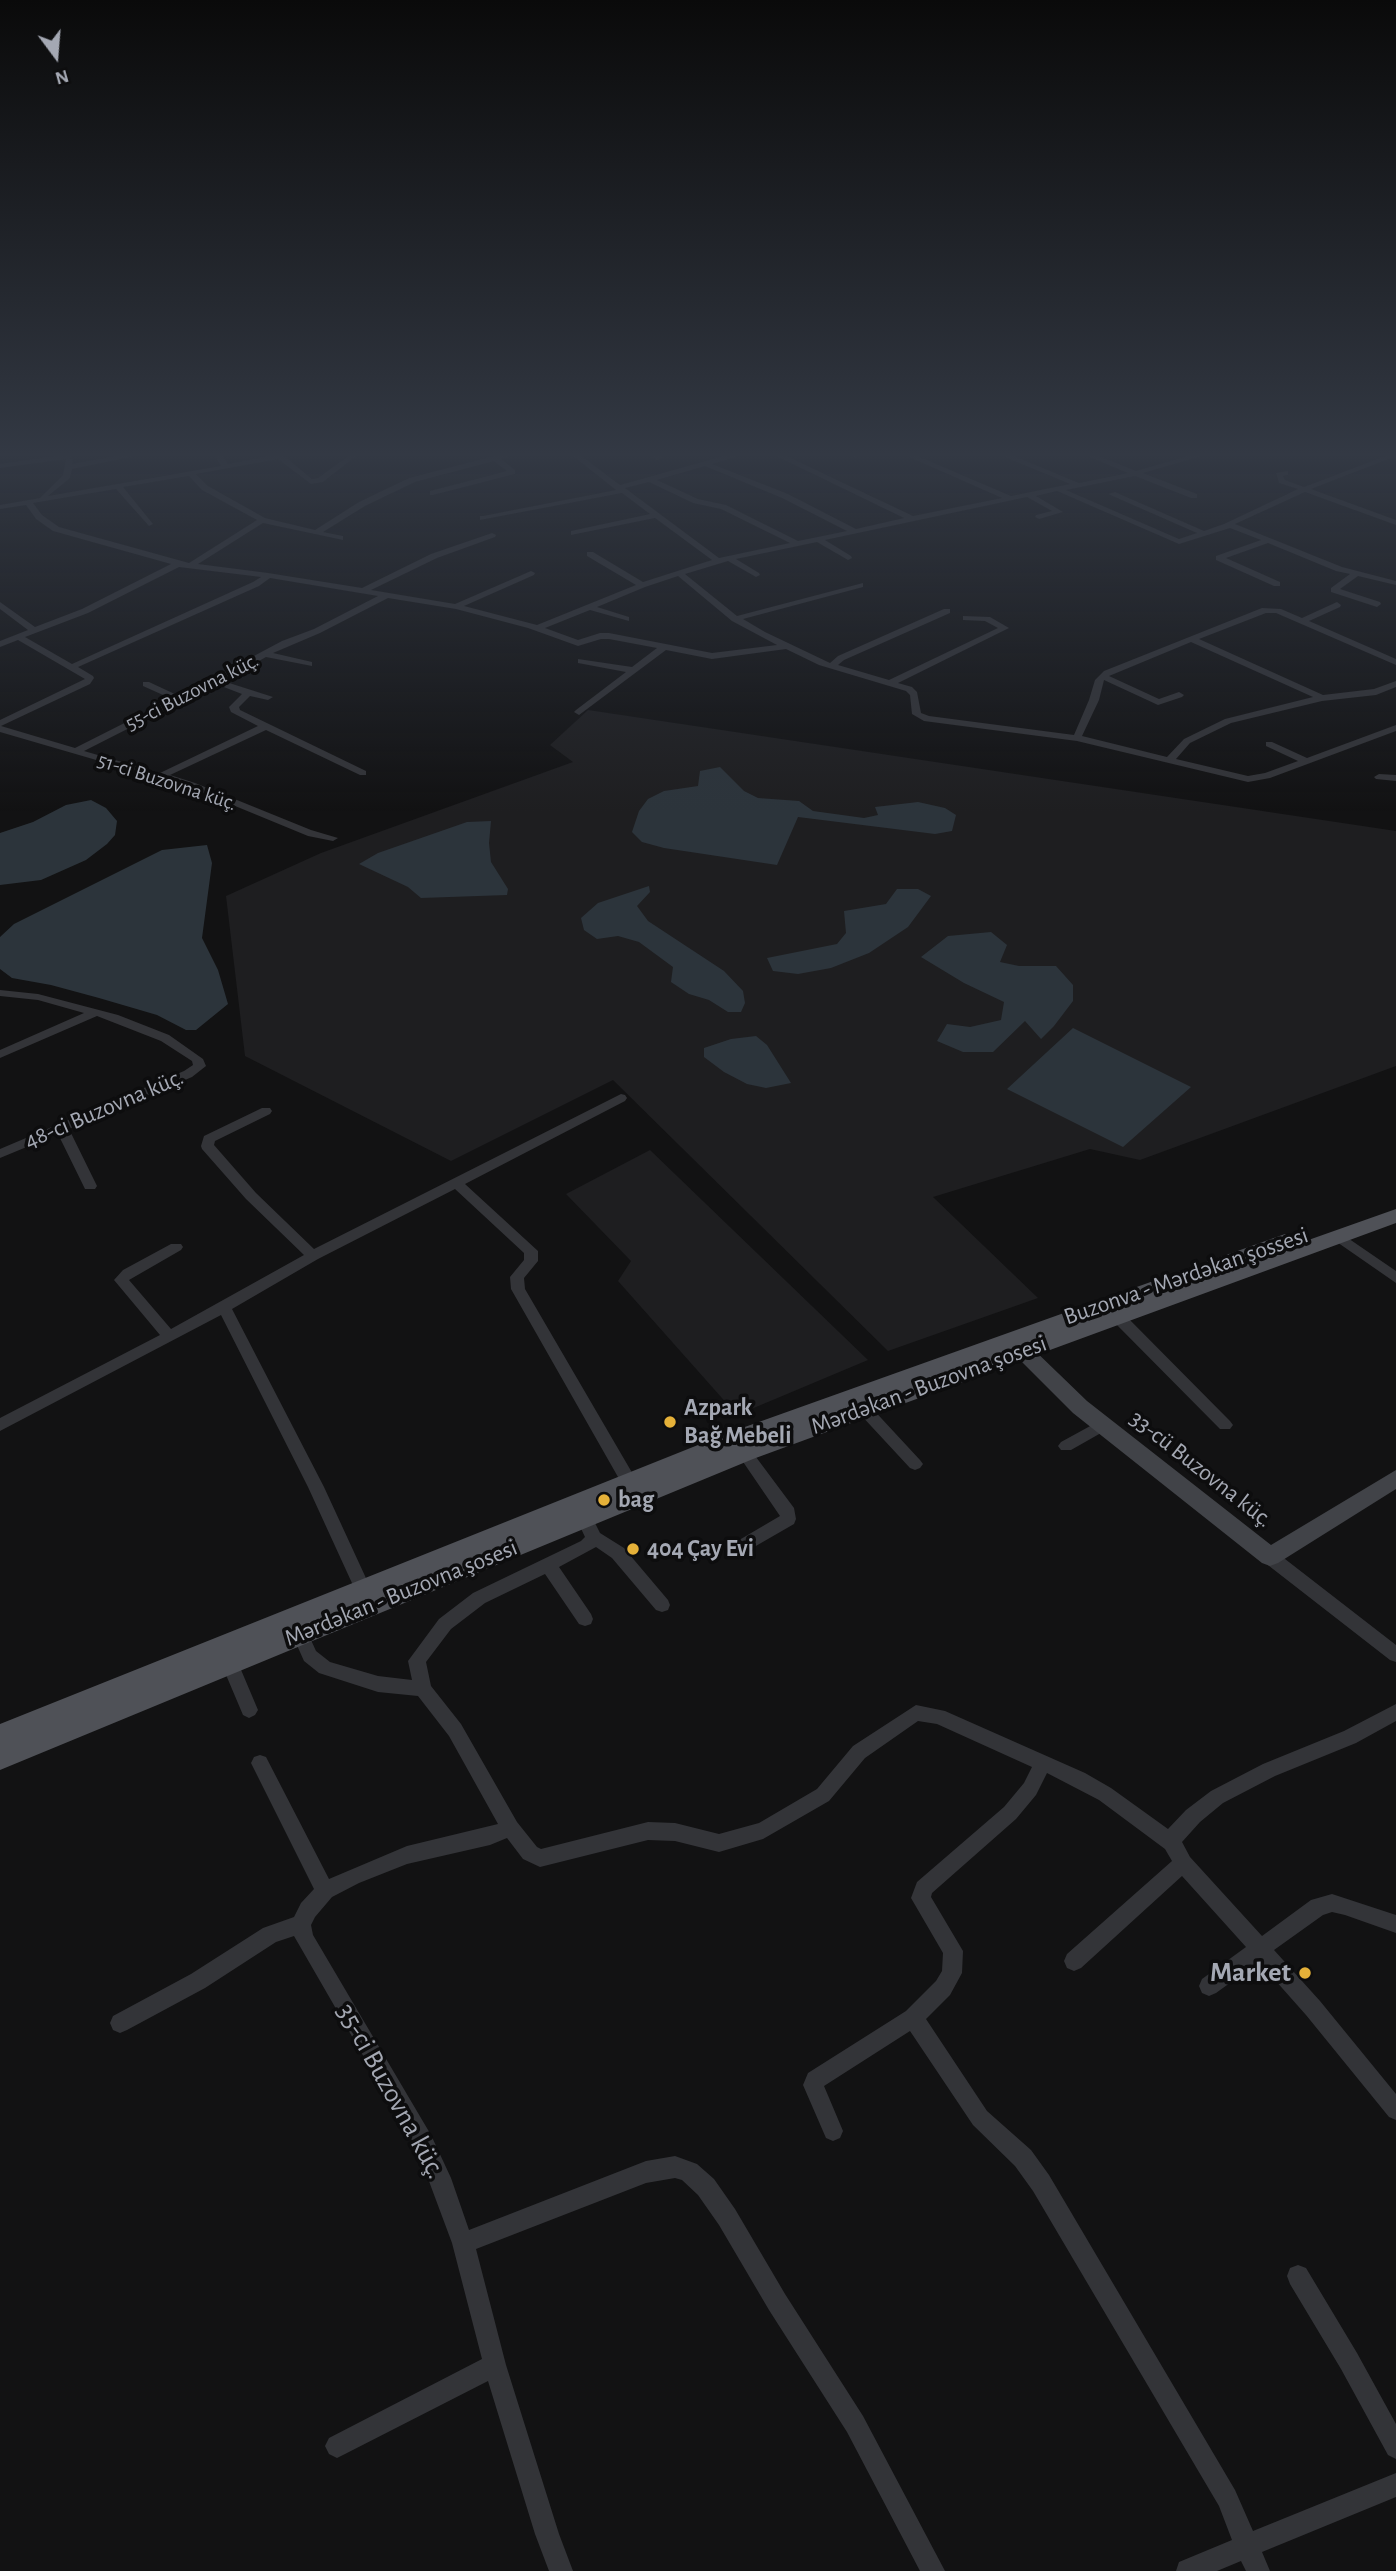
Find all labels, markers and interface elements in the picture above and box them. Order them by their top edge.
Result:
north arrow [21,21,91,91]
text: N [53,66,71,88]
street label: 55-ci Buzovna küç. [121,648,263,736]
street label: 51-ci Buzovna küç. [94,748,240,816]
street label: 48-ci Buzovna küç. [20,1063,188,1155]
street label: Buzonva - Mərdəkan şossesi [1060,1221,1312,1331]
street label: Mərdəkan - Buzovna şosesi [807,1329,1051,1441]
place label: Azpark Bağ Mebeli [684,1394,791,1450]
street label: 33-cü Buzovna küç. [1124,1404,1278,1534]
marker: Azpark Bağ Mebeli [662,1414,678,1430]
place label: bag [618,1486,654,1514]
marker: bag [596,1492,612,1508]
street label: Mərdəkan - Buzovna şosesi [280,1533,522,1653]
place label: 404 Çay Evi [647,1535,754,1563]
marker: 404 Çay Evi [625,1541,641,1557]
place label: Market [1210,1956,1291,1990]
marker: Market [1297,1965,1313,1981]
street label: 35-ci Buzovna küç. [329,1998,453,2184]

